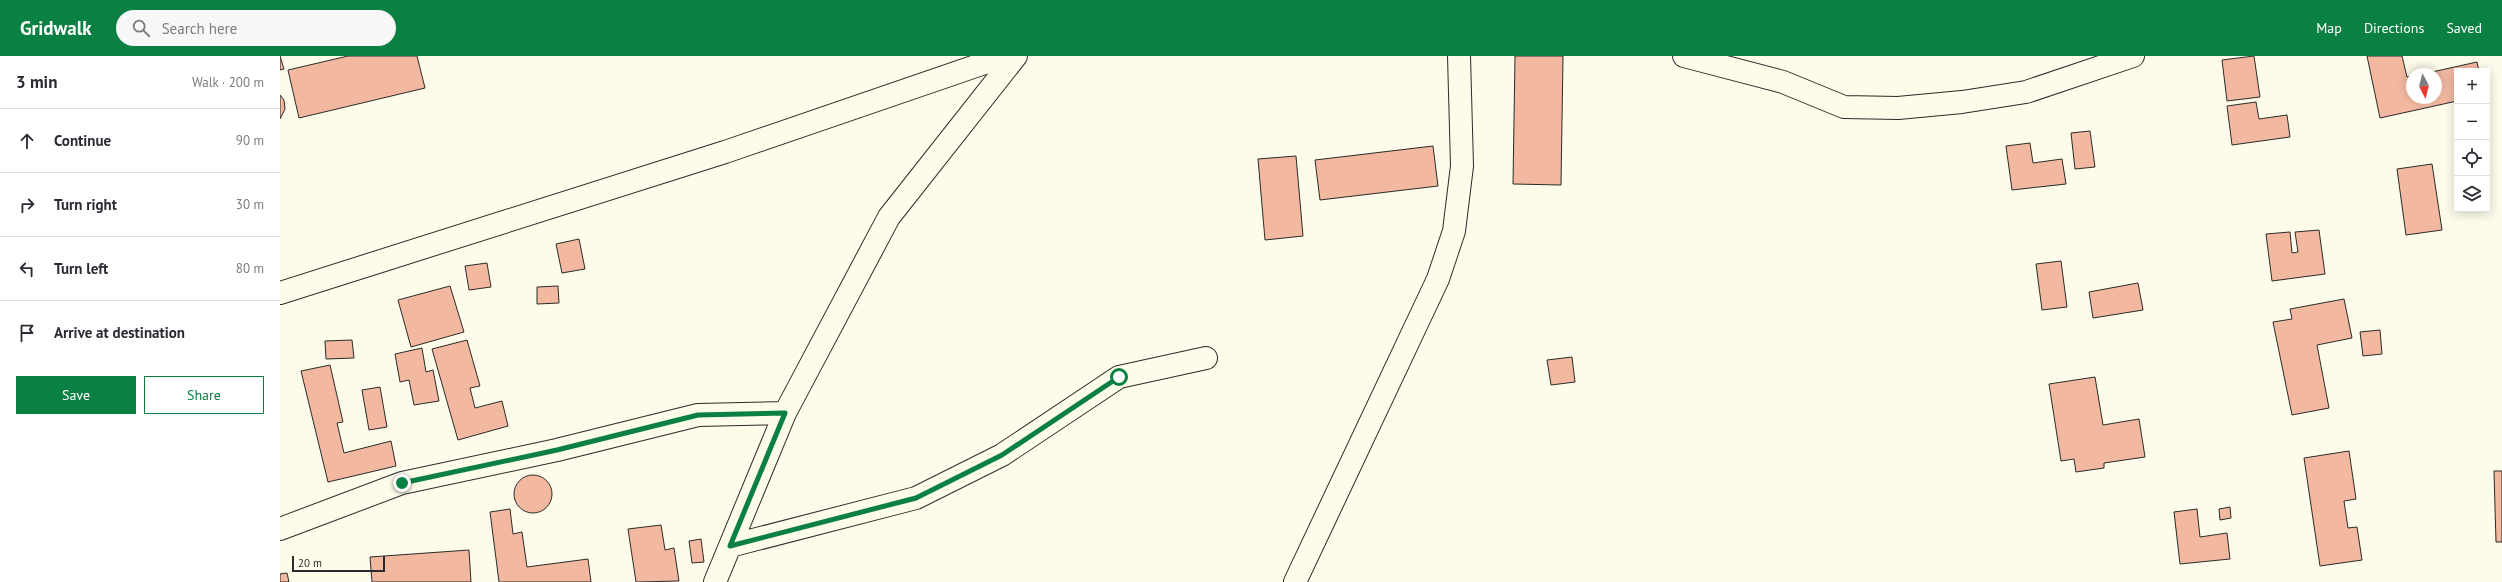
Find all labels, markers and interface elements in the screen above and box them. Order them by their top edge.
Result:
search box [116,10,396,46]
text: Gridwalk [20,16,92,40]
icon: search [130,17,152,39]
text: Search here [162,19,237,38]
text: Map [2316,19,2342,37]
text: Directions [2364,19,2424,37]
text: Saved [2446,19,2482,37]
north arrow [2406,68,2442,104]
map controls [2454,68,2490,212]
button: + [2454,68,2490,104]
text: 3 min [16,71,57,93]
text: Walk · 200 m [192,74,264,91]
button: − [2454,104,2490,140]
icon: ahead [16,130,38,152]
text: Continue [54,131,111,150]
text: 90 m [236,132,264,149]
button: locate [2454,140,2490,176]
button: layers [2454,176,2490,212]
icon: right [16,194,38,216]
text: Turn right [54,195,117,214]
text: 30 m [236,196,264,213]
icon: left [16,258,38,280]
text: Turn left [54,259,108,278]
text: 80 m [236,260,264,277]
icon: arrive [16,322,38,344]
text: Arrive at destination [54,323,185,342]
route start [1110,368,1128,386]
button: Save [16,376,136,414]
button: Share [144,376,264,414]
route end [393,474,411,492]
scale bar [292,554,385,573]
text: 20 m [298,556,322,570]

